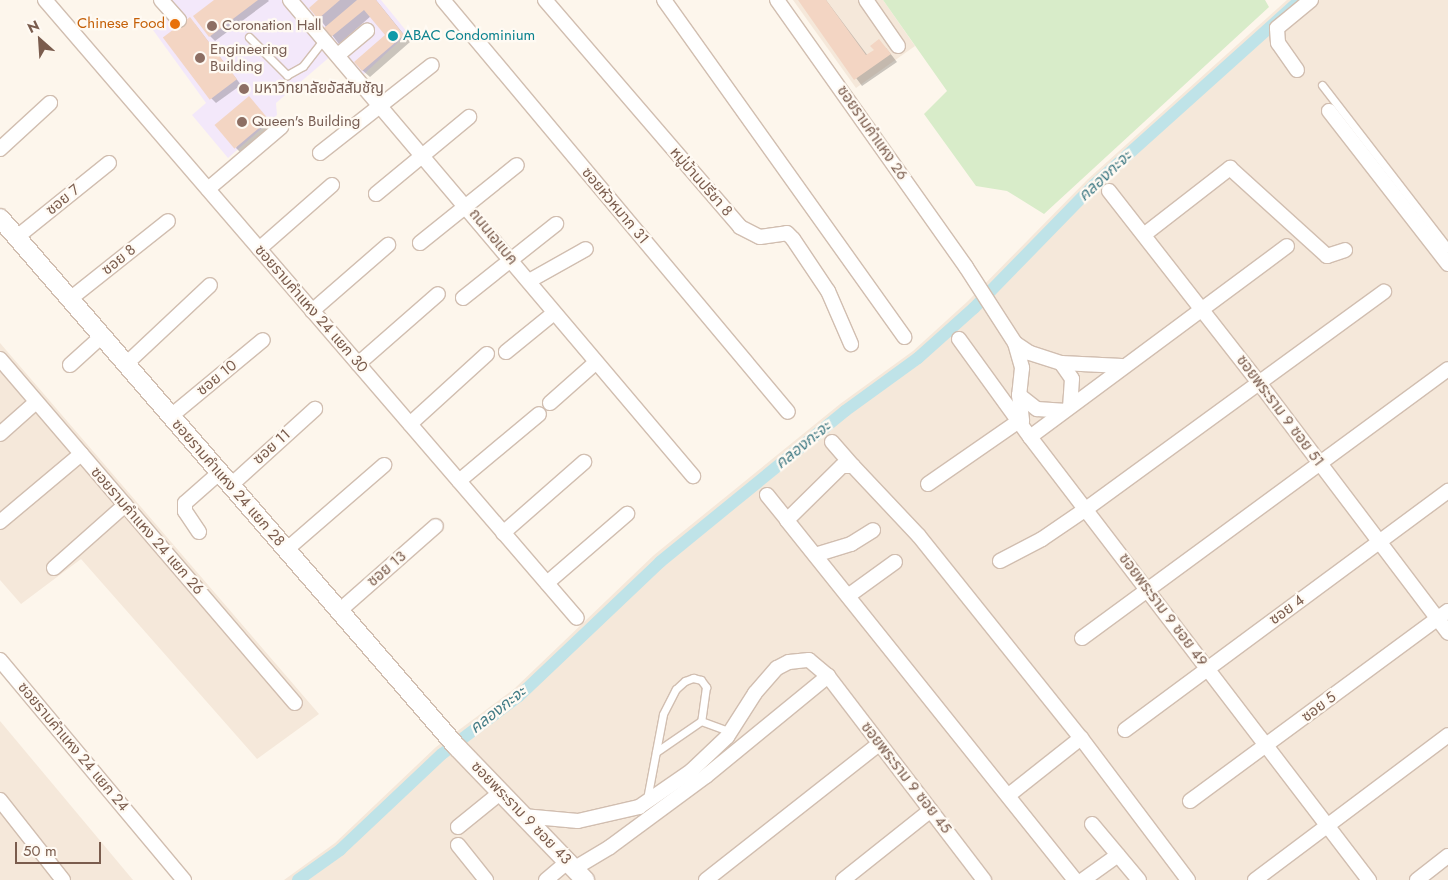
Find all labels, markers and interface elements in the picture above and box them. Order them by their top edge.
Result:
north arrow [15,15,65,65]
text: N [24,15,43,38]
place label: Chinese Food [77,15,165,33]
place label: Coronation Hall [222,17,322,35]
marker: Chinese Food [169,18,181,30]
marker: Coronation Hall [206,20,218,32]
place label: ABAC Condominium [403,27,535,45]
marker: ABAC Condominium [387,30,399,42]
place label: Engineering Building [210,40,287,75]
marker: Engineering Building [194,52,206,64]
place label: มหาวิทยาลัยอัสสัมชัญ [254,80,384,98]
street label: ซอยรามคำแหง 26 [833,82,911,184]
marker: มหาวิทยาลัยอัสสัมชัญ [238,83,250,95]
place label: Queen's Building [252,113,360,131]
marker: Queen's Building [236,116,248,128]
street label: หมู่บ้านปรีชา 8 [666,144,736,220]
water label: คลองกะจะ [1074,147,1136,205]
street label: ซอยหัวหมาก 31 [578,164,652,248]
street label: ซอย 7 [42,181,84,219]
street label: ถนนเอแบค [465,205,521,269]
street label: ซอย 8 [98,241,140,279]
street label: ซอยรามคำแหง 24 แยก 30 [251,242,371,376]
street label: ซอยพระราม 9 ซอย 51 [1232,352,1328,470]
street label: ซอย 10 [193,356,241,400]
street label: ซอยรามคำแหง 24 แยก 28 [168,416,288,550]
water label: คลองกะจะ [771,417,835,473]
street label: ซอย 11 [250,426,294,468]
street label: ซอยรามคำแหง 24 แยก 26 [87,464,207,598]
street label: ซอย 13 [364,547,410,591]
street label: ซอยพระราม 9 ซอย 49 [1115,550,1211,670]
street label: ซอย 4 [1266,591,1308,629]
street label: ซอยรามคำแหง 24 แยก 24 [14,679,132,815]
water label: คลองกะจะ [466,682,530,738]
street label: ซอย 5 [1298,688,1340,726]
street label: ซอยพระราม 9 ซอย 45 [857,719,955,837]
street label: ซอยพระราม 9 ซอย 43 [467,758,575,868]
scale bar [18,832,104,864]
text: 50 m [23,840,57,862]

